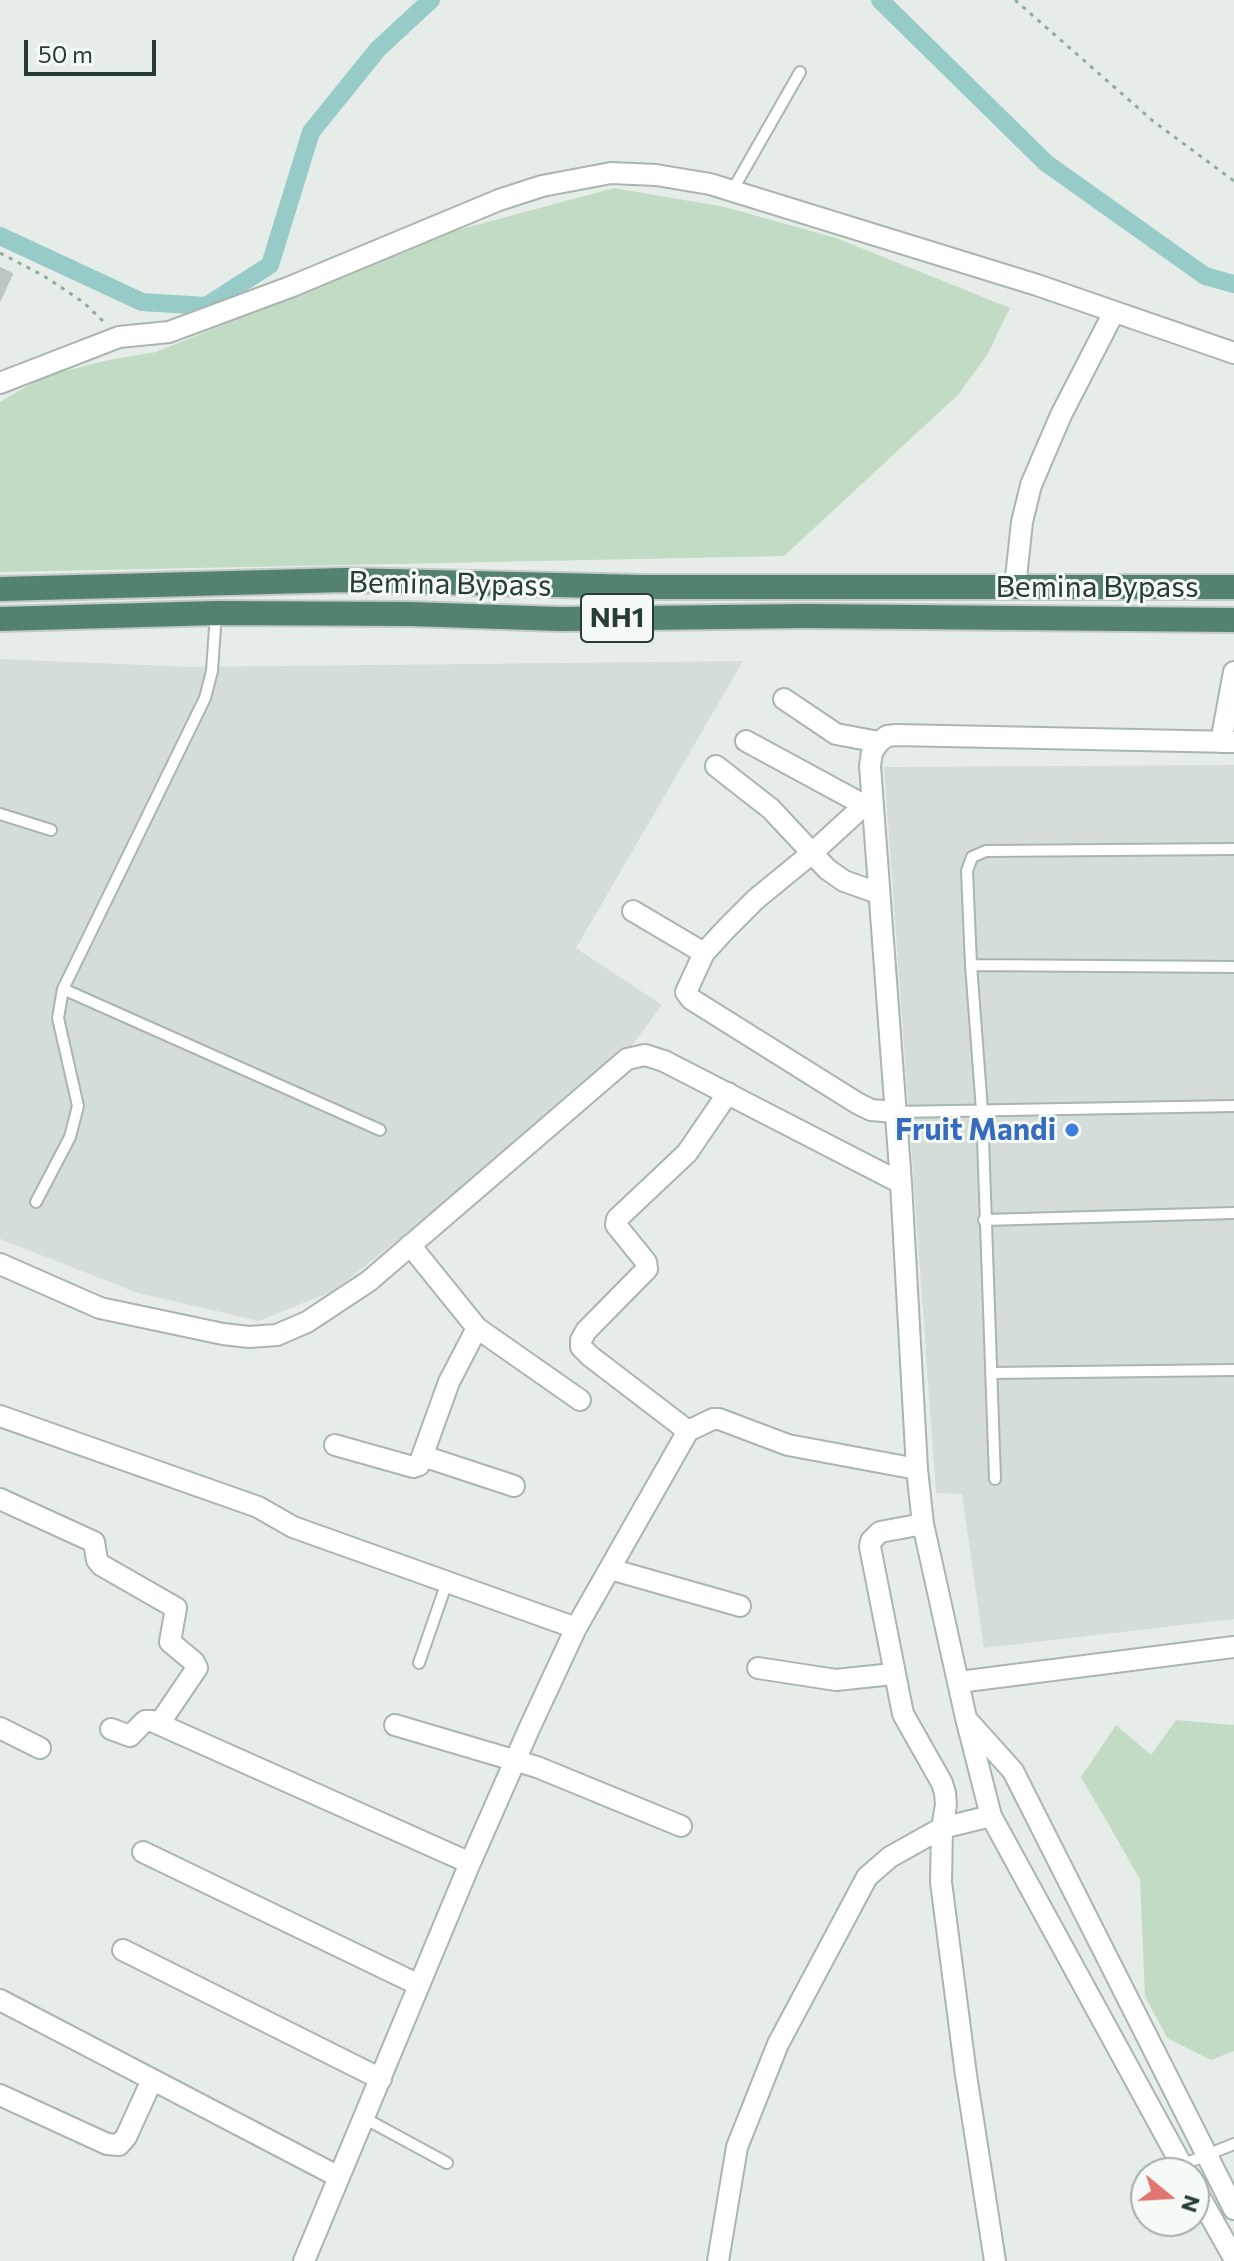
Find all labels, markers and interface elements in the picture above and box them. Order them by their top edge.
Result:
scale bar [28,24,160,74]
text: 50 m [38,39,93,68]
street label: Bemina Bypass [348,564,552,604]
street label: Bemina Bypass [995,569,1199,605]
road number: NH1 [581,594,653,642]
place label: Fruit Mandi [895,1112,1056,1148]
marker: Fruit Mandi [1063,1121,1081,1139]
north arrow [1130,2157,1210,2237]
text: N [1176,2192,1207,2216]

